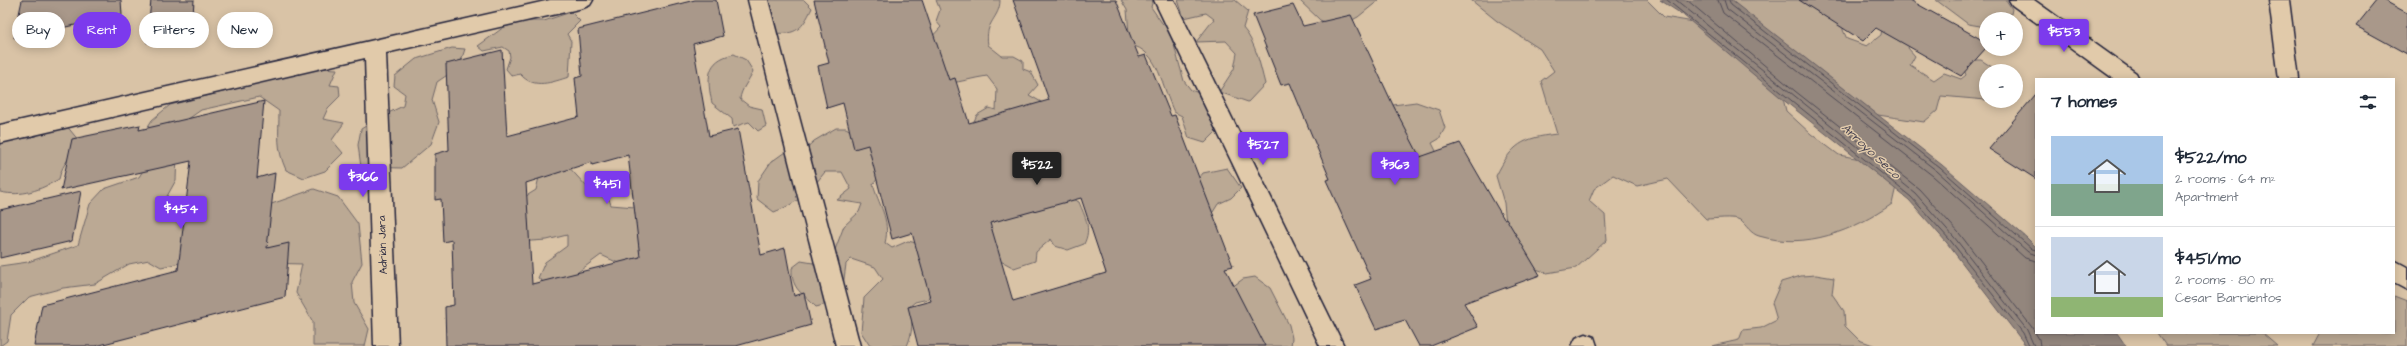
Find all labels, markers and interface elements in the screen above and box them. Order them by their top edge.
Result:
chip: Buy [12,12,65,48]
chip: Rent [73,12,131,48]
chip: Filters [139,12,209,48]
chip: New [217,12,273,48]
map controls [1979,12,2023,108]
button: + [1979,12,2023,56]
pin: $553 [2040,19,2088,53]
text: $553 [2048,23,2080,41]
button: − [1979,64,2023,108]
text: 7 homes [2051,90,2117,114]
icon: filters [2357,91,2379,113]
water label: Arroyo Seco [1838,120,1905,184]
pin: $527 [1239,132,1287,166]
text: $527 [1247,136,1279,154]
text: $522/mo [2175,146,2247,170]
pin: $522 [1013,152,1061,186]
pin: $363 [1371,152,1419,186]
icon: home [2083,152,2131,200]
text: $522 [1021,156,1053,174]
text: $363 [1381,156,1409,174]
pin: $366 [339,164,387,198]
text: $366 [348,168,378,186]
text: 2 rooms · 64 m² [2175,170,2276,188]
pin: $451 [583,171,631,205]
text: $451 [594,175,620,193]
text: Apartment [2175,188,2239,206]
pin: $454 [157,196,205,230]
text: $454 [164,200,198,218]
street label: Adrián Jara [374,215,391,275]
text: $451/mo [2175,247,2241,271]
icon: home [2083,253,2131,301]
text: 2 rooms · 80 m² [2175,271,2275,289]
text: Cesar Barrientos [2175,289,2282,307]

